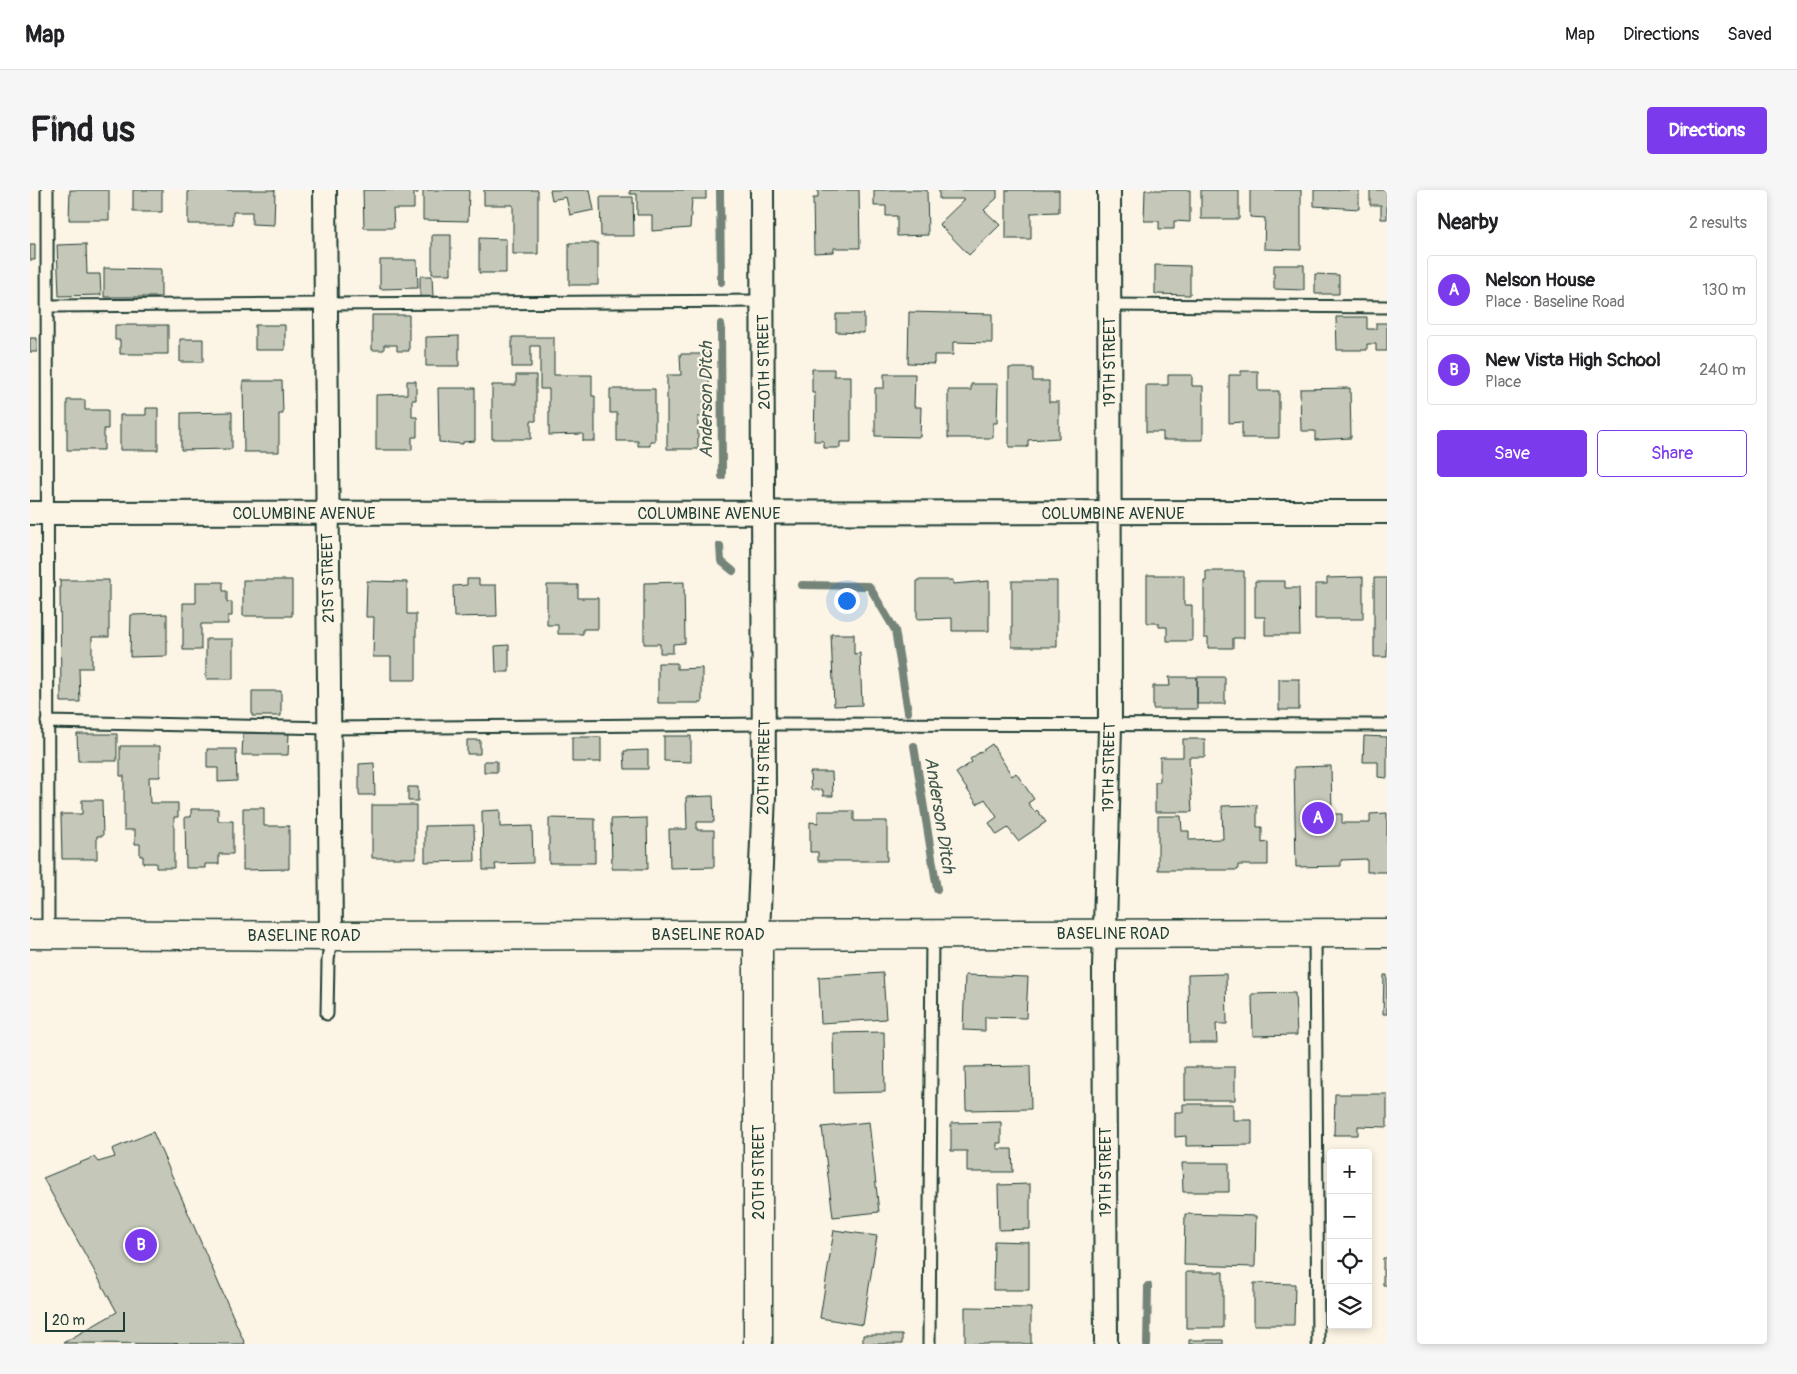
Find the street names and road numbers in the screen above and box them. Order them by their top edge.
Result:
street label: 20TH STREET [753,314,775,410]
street label: 19TH STREET [1100,317,1120,407]
street label: COLUMBINE AVENUE [233,504,375,524]
street label: COLUMBINE AVENUE [638,504,780,524]
street label: COLUMBINE AVENUE [1042,504,1184,524]
street label: 21ST STREET [317,533,339,623]
street label: 20TH STREET [753,719,775,815]
street label: 19TH STREET [1098,722,1120,812]
street label: BASELINE ROAD [1056,924,1170,944]
street label: BASELINE ROAD [651,925,765,945]
street label: BASELINE ROAD [247,926,361,946]
street label: 20TH STREET [749,1124,769,1220]
street label: 19TH STREET [1096,1127,1116,1217]

